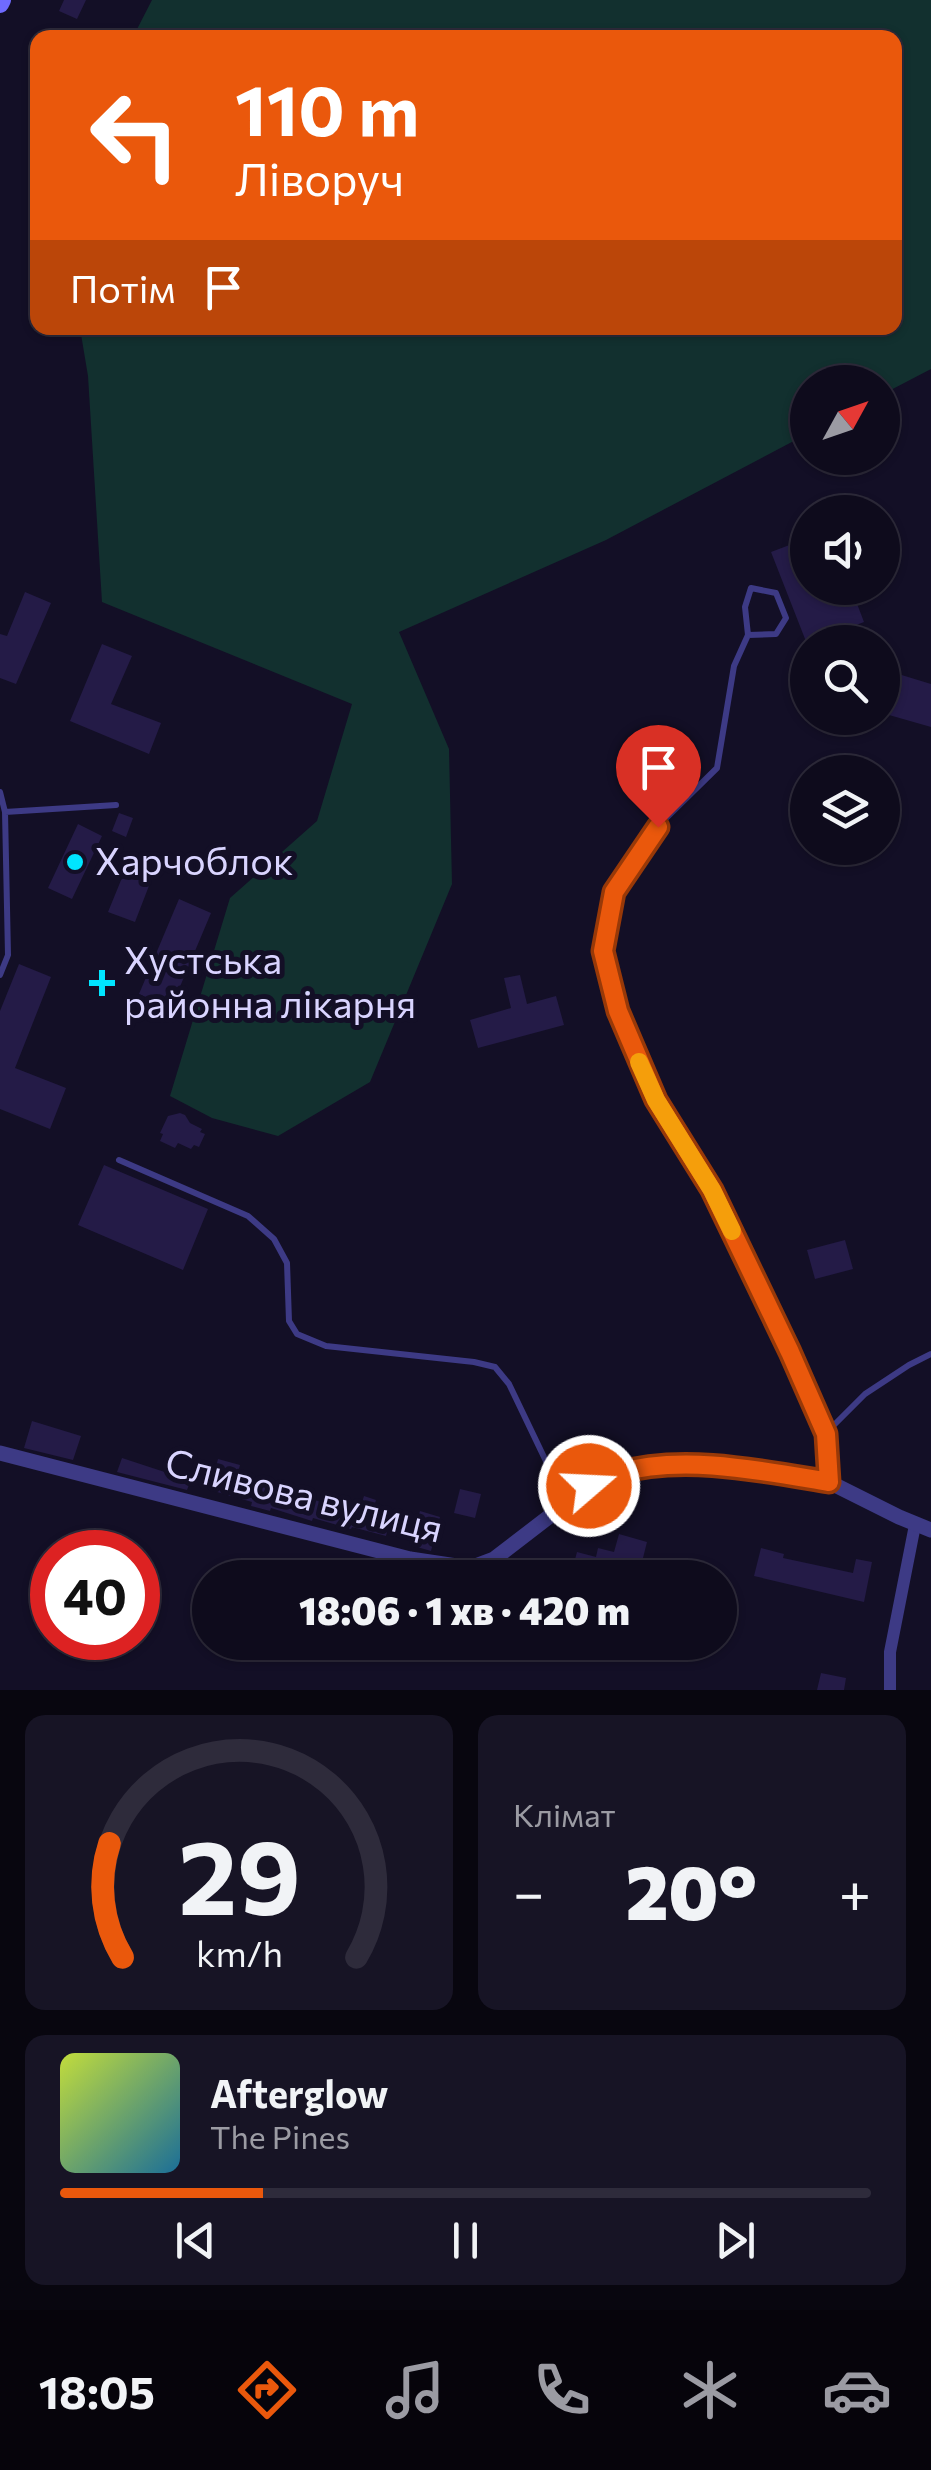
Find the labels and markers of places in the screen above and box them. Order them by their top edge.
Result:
pin [616,725,701,828]
place label: Харчоблок [95,836,293,883]
marker: Харчоблок [64,851,86,873]
place label: Хустська районна лікарня [124,935,416,1026]
marker: Хустська районна лікарня [89,970,115,996]

